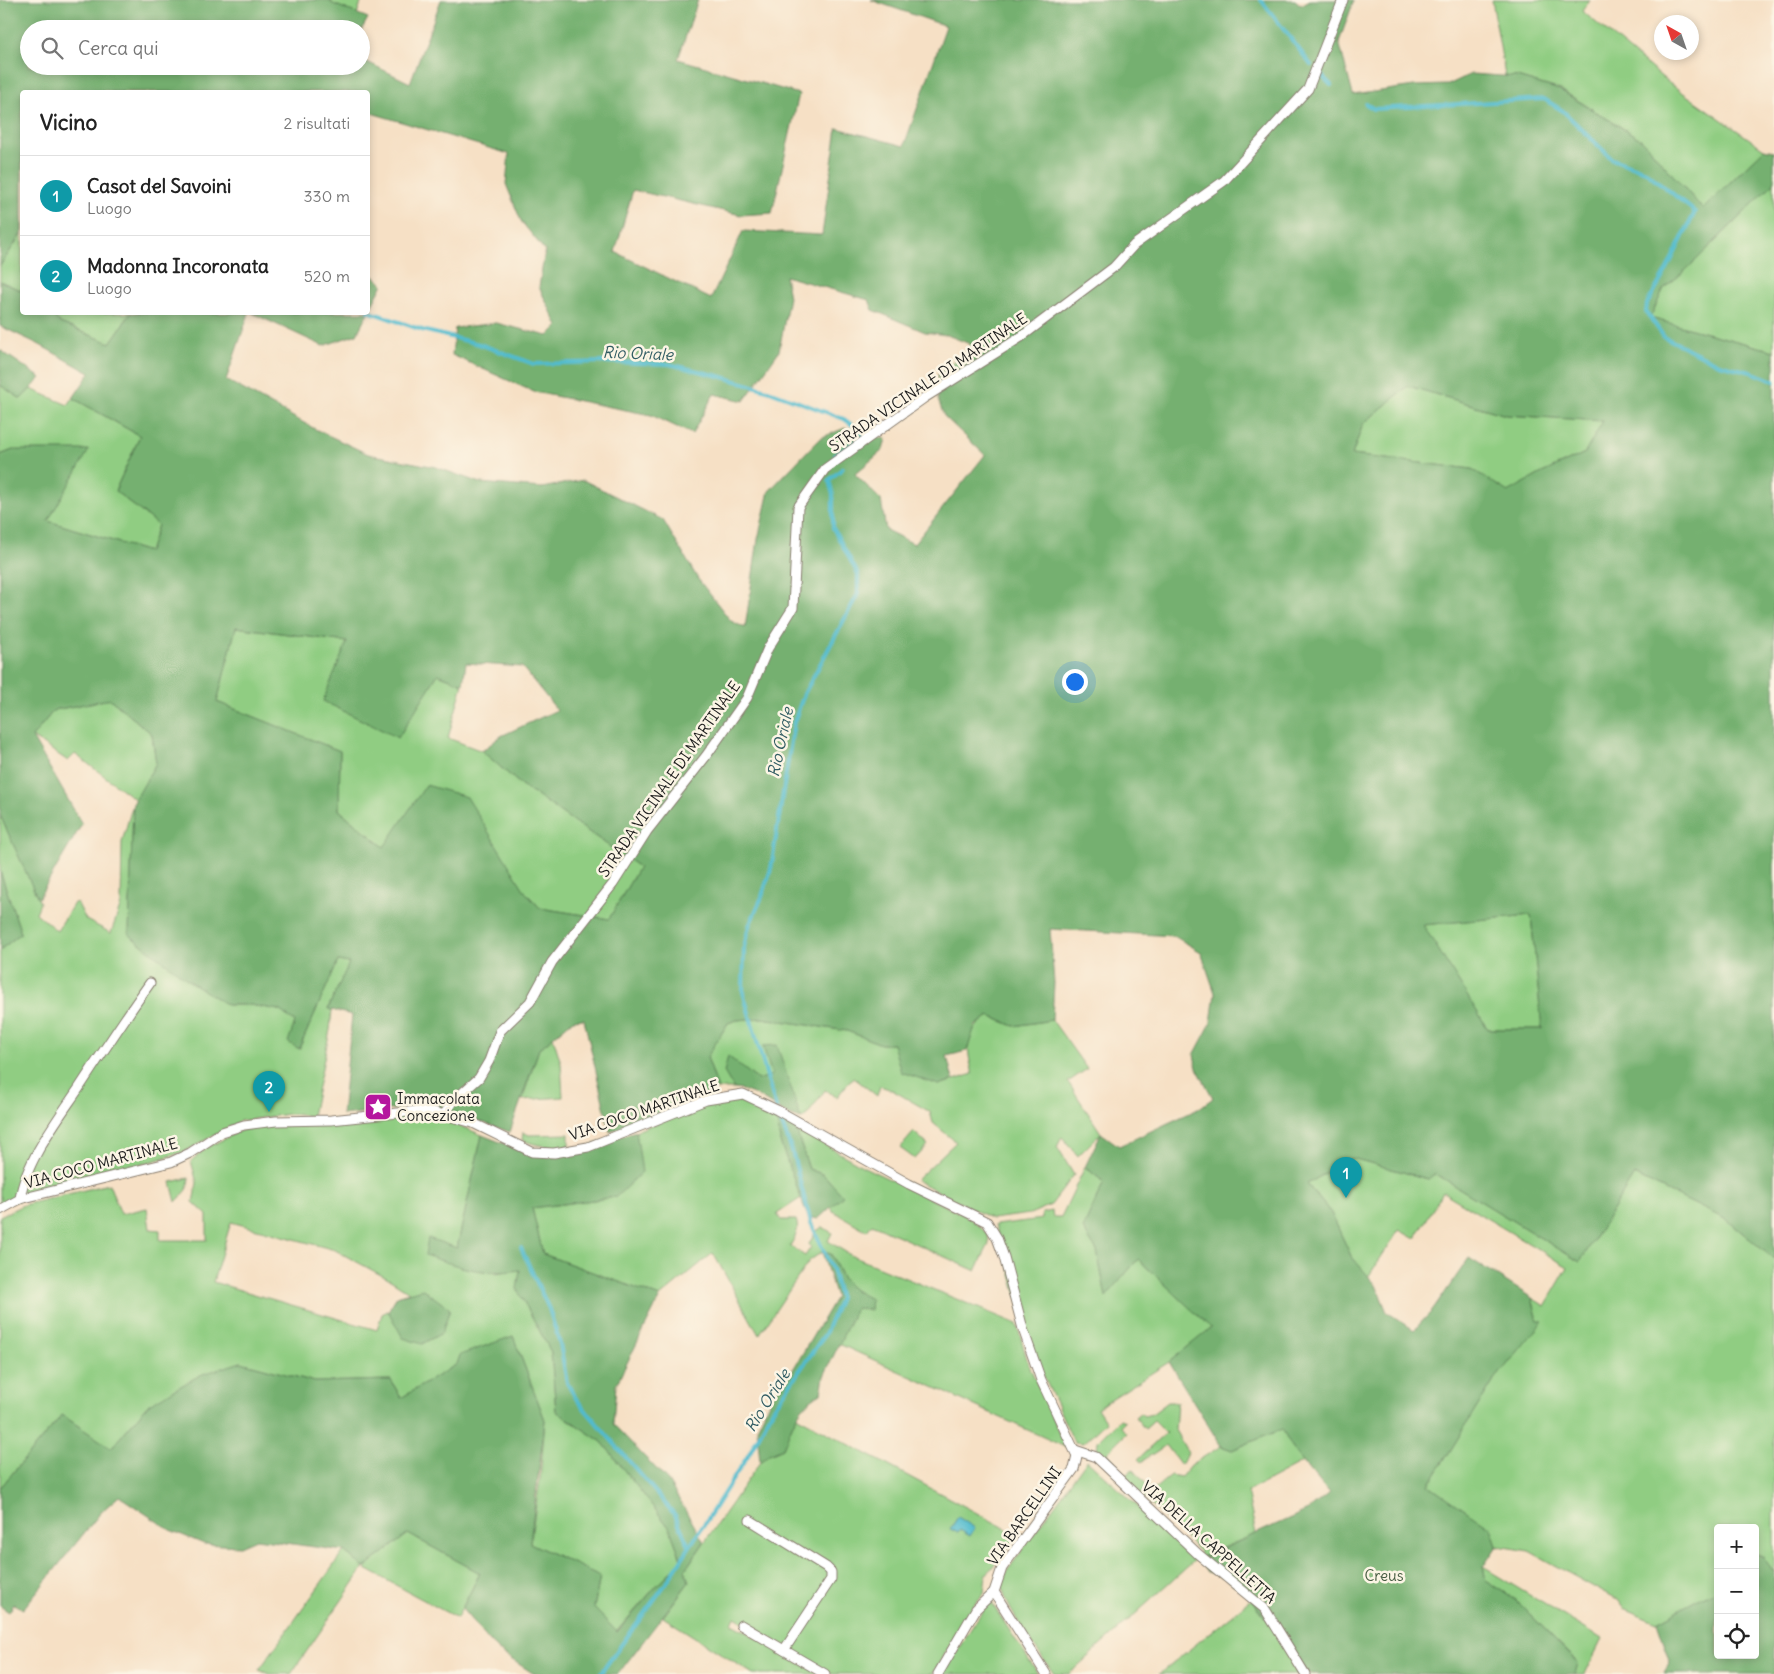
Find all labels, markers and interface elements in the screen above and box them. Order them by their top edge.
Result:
north arrow [1654,15,1699,60]
search box [20,20,370,75]
icon: search [38,34,66,62]
text: Cerca qui [78,36,159,60]
text: Vicino [40,109,97,136]
text: 2 risultati [284,113,350,133]
text: Casot del Savoini [87,174,231,198]
text: 1 [53,186,59,206]
text: 330 m [303,186,350,206]
text: Luogo [87,198,132,218]
text: Madonna Incoronata [87,254,269,278]
text: 2 [52,266,60,286]
text: 520 m [304,266,350,286]
text: Luogo [87,278,132,298]
street label: STRADA VICINALE DI MARTINALE [825,308,1031,455]
water label: Rio Oriale [602,342,675,364]
your location [1062,669,1088,695]
street label: STRADA VICINALE DI MARTINALE [594,677,744,881]
water label: Rio Oriale [763,704,797,779]
pin: 2 [253,1071,285,1112]
street label: VIA COCO MARTINALE [566,1075,722,1145]
place label: Immacolata Concezione [397,1089,480,1125]
place icon: Immacolata Concezione [363,1092,393,1122]
street label: VIA COCO MARTINALE [22,1133,180,1193]
pin: 1 [1330,1157,1362,1198]
water label: Rio Oriale [740,1364,795,1435]
street label: VIA BARCELLINI [983,1463,1065,1569]
street label: VIA DELLA CAPPELLETTA [1138,1477,1280,1608]
map controls [1714,1524,1759,1659]
button: + [1714,1524,1759,1569]
park label: Creus [1364,1566,1404,1585]
button: − [1714,1569,1759,1614]
button: locate [1714,1614,1759,1659]

